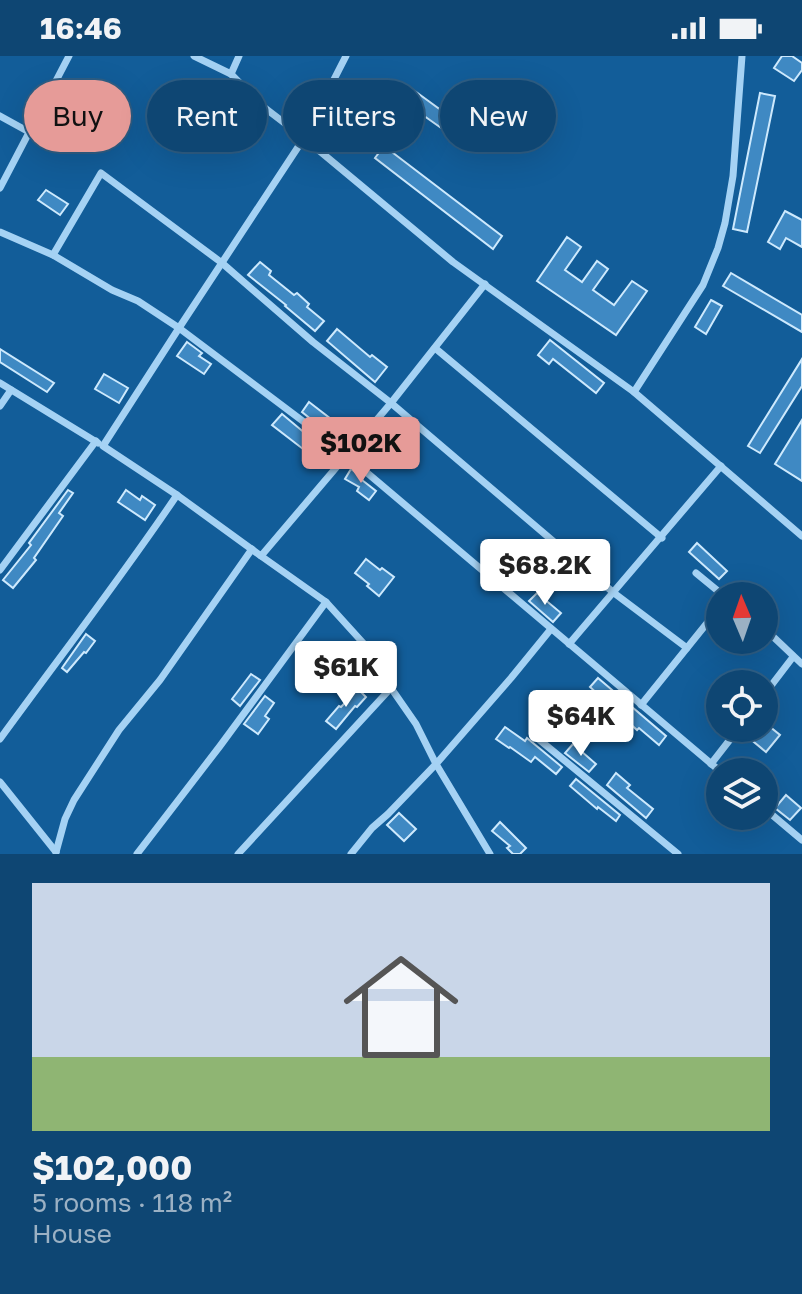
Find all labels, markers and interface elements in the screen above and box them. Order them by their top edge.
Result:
text: 16:46 [40,10,122,46]
chip: Buy [24,80,131,152]
chip: Rent [147,80,267,152]
chip: Filters [283,80,424,152]
chip: New [440,80,556,152]
pin: $102K [305,417,417,485]
text: $102K [320,427,402,458]
pin: $68.2K [480,539,610,607]
text: $68.2K [498,549,592,580]
north arrow [706,582,778,654]
map controls [706,582,778,830]
pin: $61K [299,641,393,709]
text: $61K [313,651,379,682]
button: locate [706,670,778,742]
pin: $64K [534,690,628,758]
text: $64K [546,700,616,731]
button: layers [706,758,778,830]
icon: home [329,935,473,1079]
text: $102,000 [32,1147,192,1187]
text: 5 rooms · 118 m² [32,1187,232,1218]
text: House [32,1218,112,1249]

